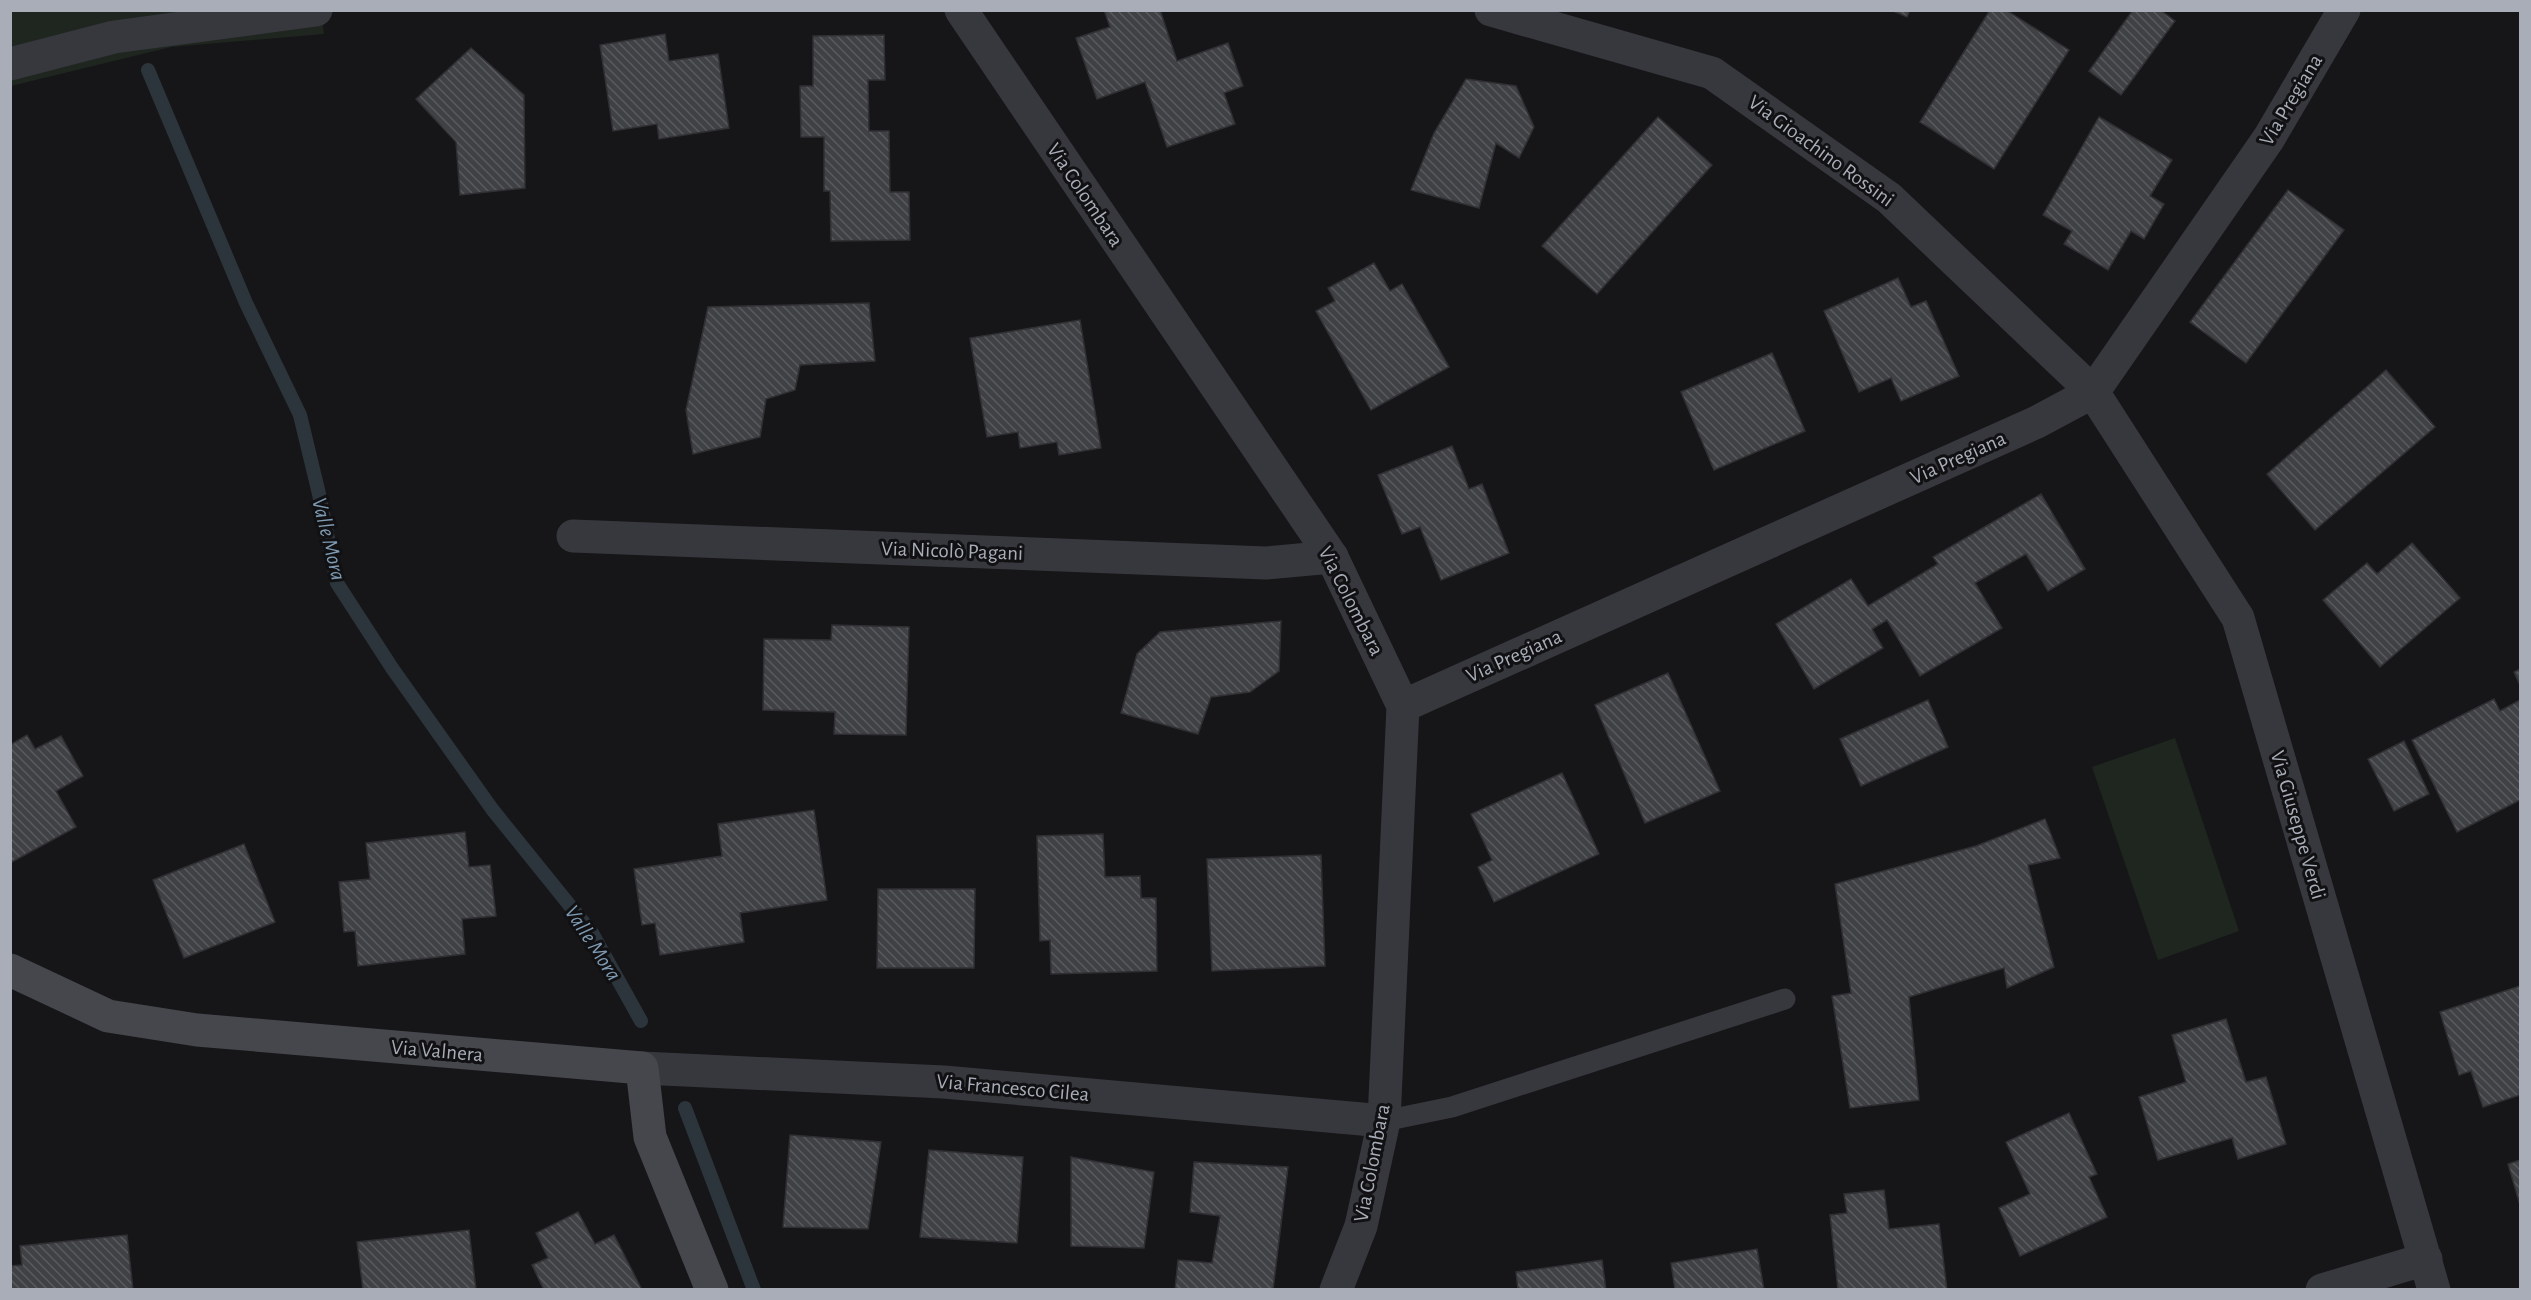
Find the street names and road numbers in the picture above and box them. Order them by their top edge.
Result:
street label: Via Pregiana [2256,50,2326,149]
street label: Via Gioachino Rossini [1744,91,1898,211]
street label: Via Colombara [1043,140,1127,251]
street label: Via Pregiana [1907,427,2009,488]
street label: Via Nicolò Pagani [881,538,1023,564]
street label: Via Colombara [1315,543,1388,659]
street label: Via Pregiana [1463,625,1565,686]
street label: Via Giuseppe Verdi [2267,748,2329,902]
street label: Via Valnera [390,1037,484,1066]
street label: Via Francesco Cilea [936,1071,1091,1105]
street label: Via Colombara [1350,1102,1394,1224]

